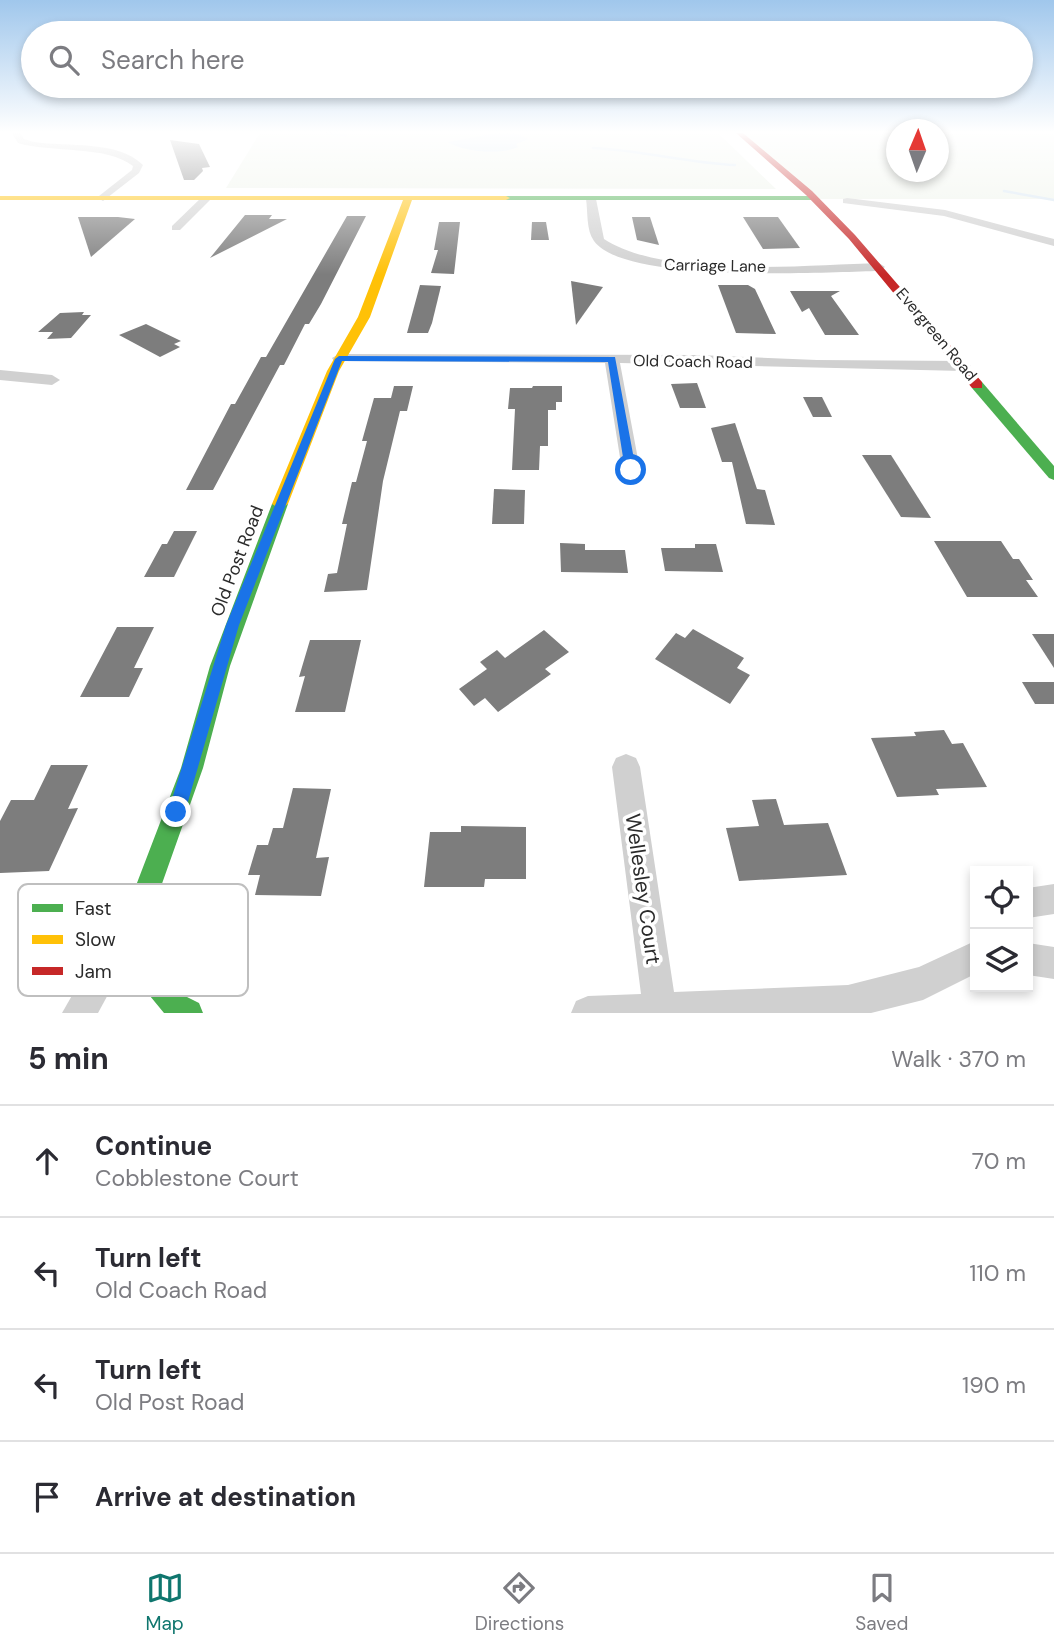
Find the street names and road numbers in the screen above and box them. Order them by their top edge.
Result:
street label: Carriage Lane [664,254,766,277]
street label: Evergreen Road [892,283,982,385]
street label: Old Coach Road [633,350,753,373]
street label: Old Post Road [205,502,269,620]
street label: Wellesley Court [619,812,667,966]

